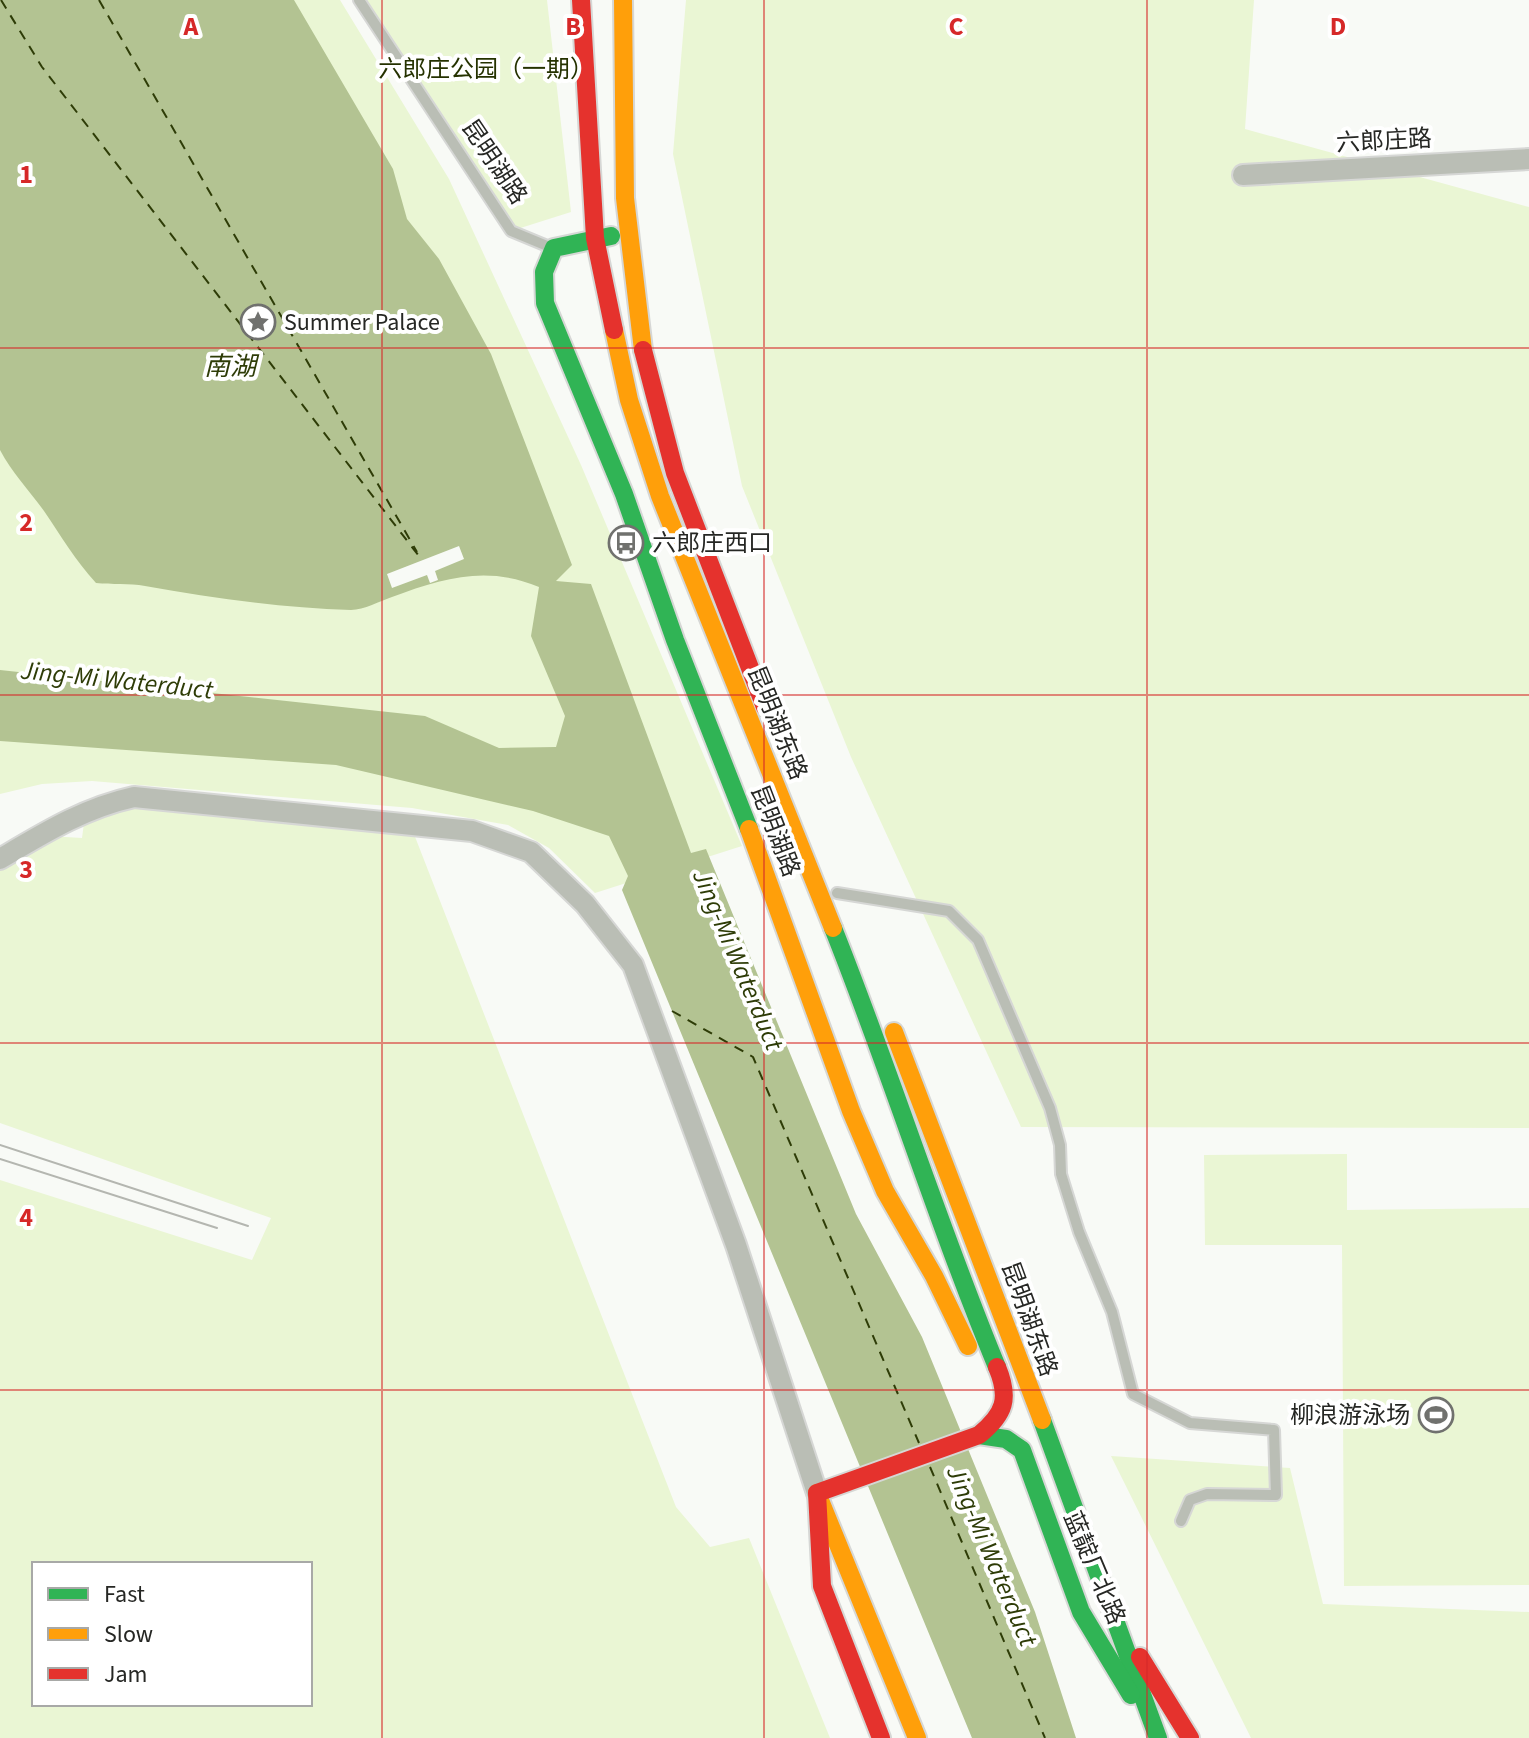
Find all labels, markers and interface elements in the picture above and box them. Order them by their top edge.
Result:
text: A [183,8,200,45]
text: B [565,8,581,45]
text: C [948,8,964,45]
text: D [1330,8,1346,45]
park label: 六郎庄公园（一期） [378,52,594,87]
street label: 昆明湖路 [453,112,535,212]
street label: 六郎庄路 [1335,121,1433,161]
text: 1 [19,156,33,193]
place icon: Summer Palace [239,303,277,341]
place label: Summer Palace [284,305,440,340]
water label: 南湖 [204,348,260,385]
text: 2 [19,504,33,541]
bus stop icon: 六郎庄西口 [607,524,645,562]
place label: 六郎庄西口 [652,526,772,561]
water label: Jing-Mi Waterduct [18,651,215,709]
street label: 昆明湖东路 [738,661,816,785]
street label: 昆明湖路 [741,780,809,882]
text: 3 [19,851,33,888]
water label: Jing-Mi Waterduct [683,863,793,1056]
text: 4 [19,1199,33,1236]
street label: 昆明湖东路 [992,1257,1066,1381]
sports icon: 柳浪游泳场 [1417,1396,1455,1434]
place label: 柳浪游泳场 [1290,1398,1410,1433]
water label: Jing-Mi Waterduct [937,1459,1047,1652]
street label: 蓝靛厂北路 [1054,1506,1134,1630]
legend [32,1562,312,1706]
text: Fast [104,1577,145,1612]
text: Slow [104,1617,153,1652]
text: Jam [104,1657,148,1692]

